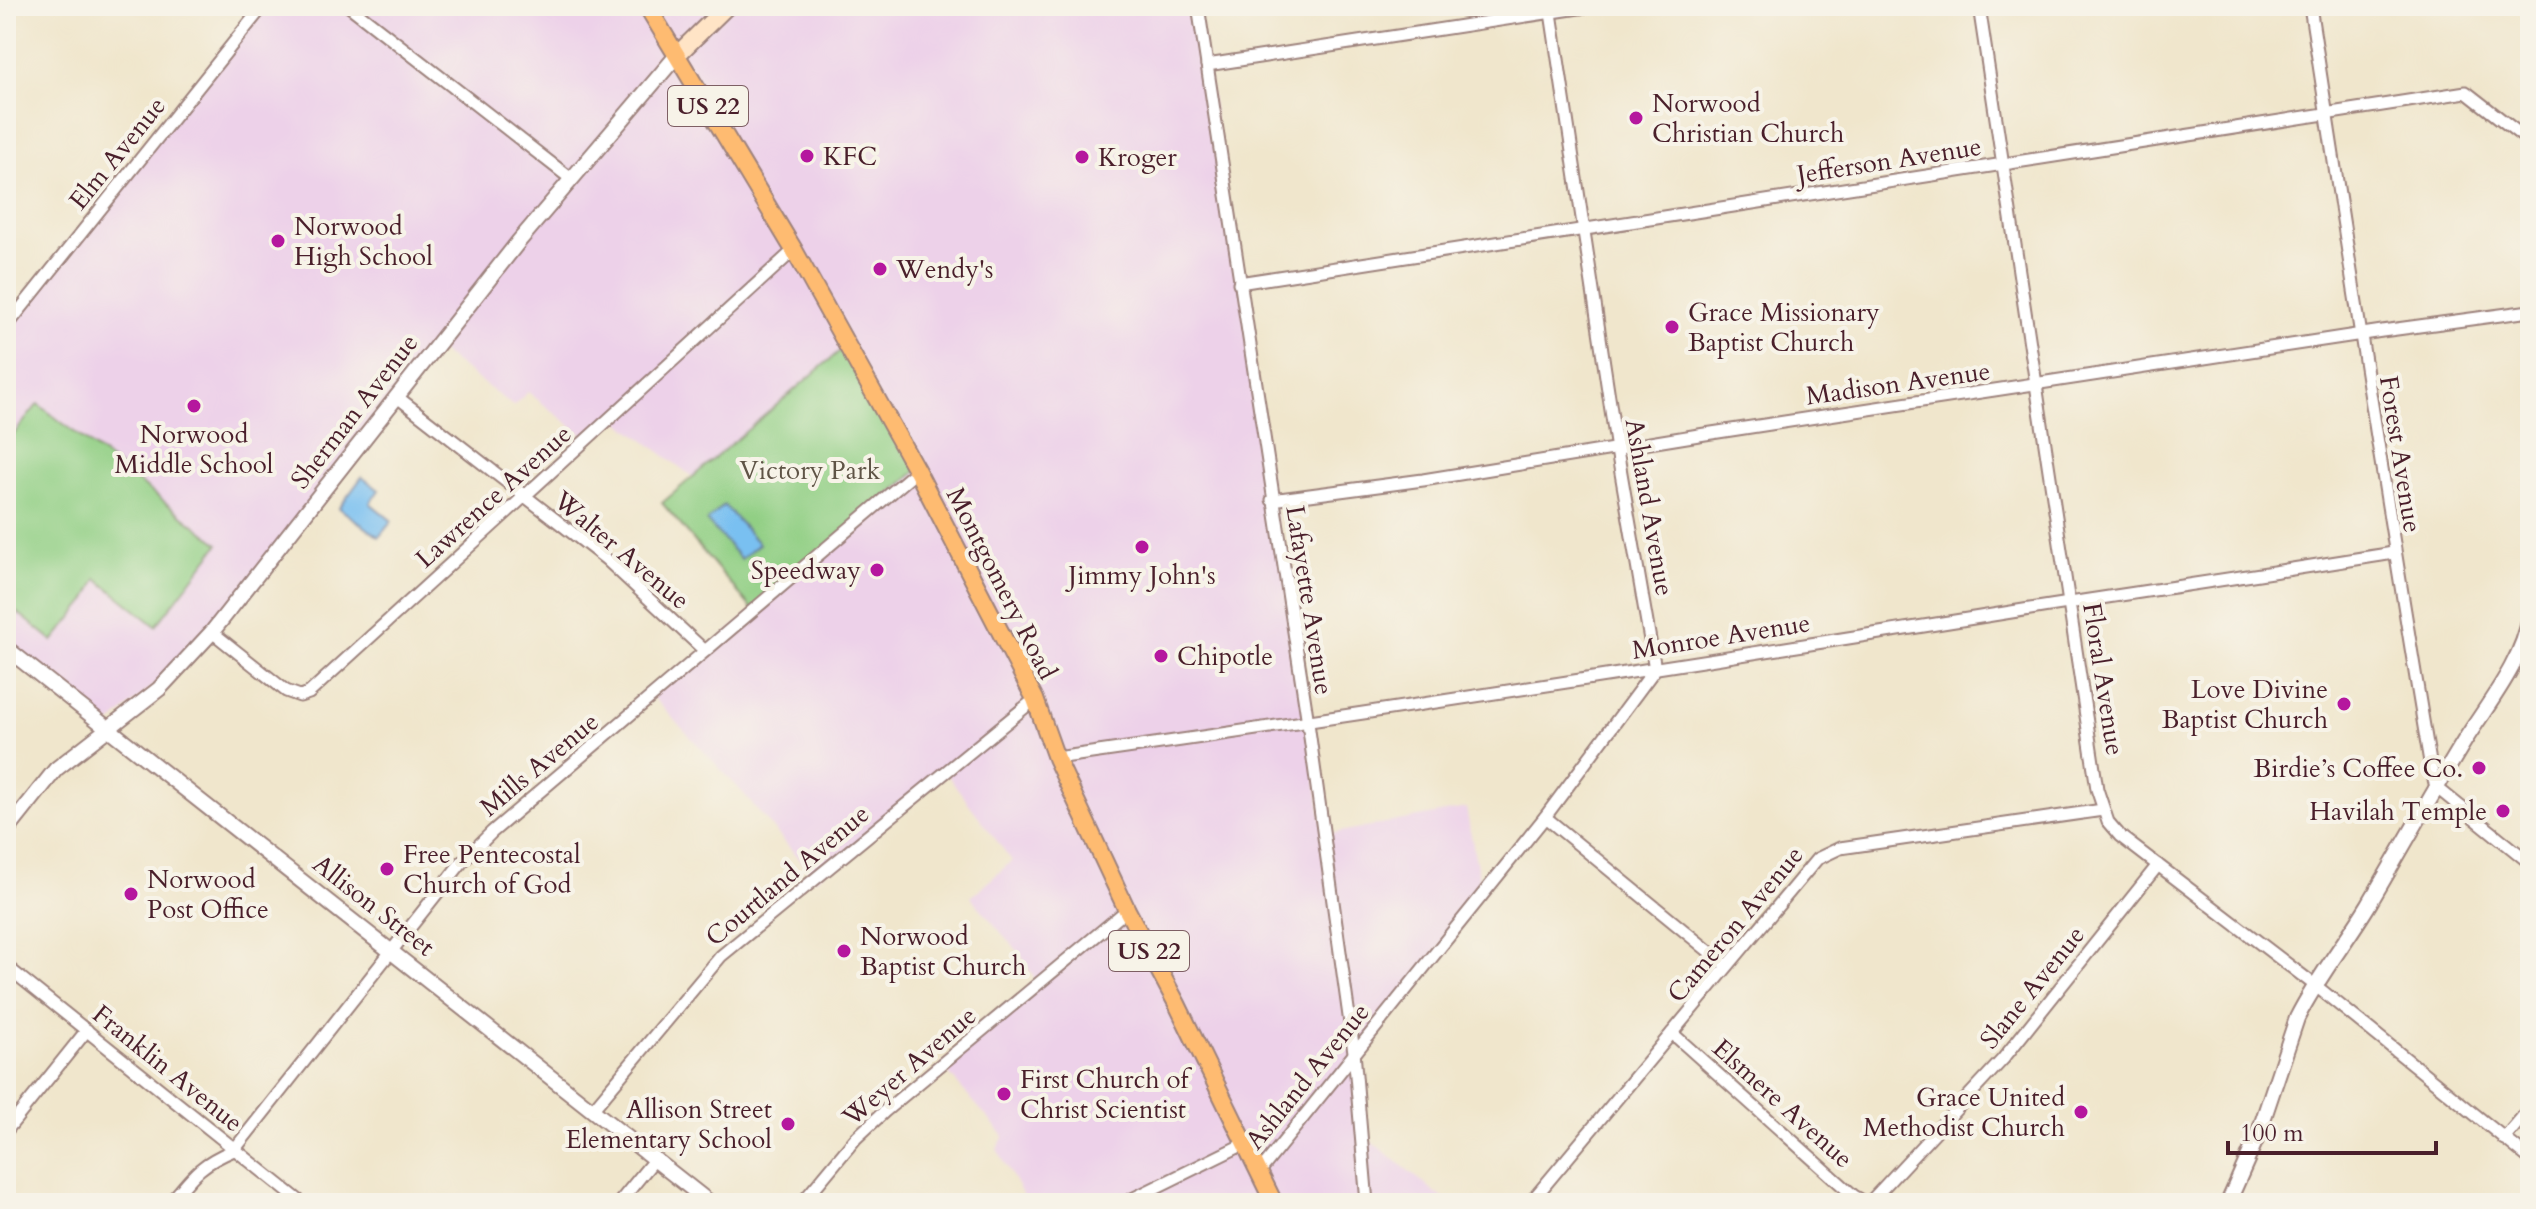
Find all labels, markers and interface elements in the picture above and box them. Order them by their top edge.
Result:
road number: US 22 [668,86,748,126]
place label: Norwood Christian Church [1652,86,1844,151]
street label: Elm Avenue [61,89,174,217]
marker: Norwood Christian Church [1627,109,1645,127]
street label: Jefferson Avenue [1790,129,1984,193]
place label: KFC [823,139,877,174]
place label: Kroger [1098,140,1177,175]
marker: KFC [798,147,816,165]
marker: Kroger [1073,148,1091,166]
place label: Norwood High School [294,209,433,274]
marker: Norwood High School [269,232,287,250]
place label: Wendy's [895,252,993,287]
marker: Wendy's [871,260,889,278]
place label: Grace Missionary Baptist Church [1688,295,1880,360]
marker: Grace Missionary Baptist Church [1663,318,1681,336]
street label: Sherman Avenue [283,327,426,496]
street label: Madison Avenue [1804,353,1992,414]
street label: Forest Avenue [2371,373,2430,535]
marker: Norwood Middle School [185,397,203,415]
street label: Ashland Avenue [1617,416,1682,598]
place label: Norwood Middle School [115,417,274,482]
street label: Lawrence Avenue [408,417,579,576]
park label: Victory Park [740,453,880,488]
street label: Montgomery Road [938,481,1065,685]
street label: Walter Avenue [546,483,697,618]
street label: Lafayette Avenue [1277,503,1342,697]
marker: Jimmy John's [1133,538,1151,556]
place label: Speedway [751,553,861,588]
place label: Jimmy John's [1064,558,1216,593]
marker: Speedway [868,561,886,579]
street label: Floral Avenue [2074,600,2133,758]
street label: Monroe Avenue [1629,605,1813,668]
place label: Chipotle [1177,639,1273,674]
marker: Chipotle [1152,647,1170,665]
place label: Love Divine Baptist Church [2162,672,2328,737]
marker: Love Divine Baptist Church [2335,695,2353,713]
street label: Mills Avenue [473,704,606,824]
place label: Birdie’s Coffee Co. [2253,751,2463,786]
marker: Birdie’s Coffee Co. [2470,759,2488,777]
place label: Havilah Temple [2309,794,2487,829]
street label: Courtland Avenue [698,797,877,954]
marker: Havilah Temple [2494,802,2512,820]
place label: Free Pentecostal Church of God [403,837,581,902]
street label: Cameron Avenue [1659,839,1811,1010]
street label: Allison Street [305,847,442,964]
marker: Free Pentecostal Church of God [378,860,396,878]
place label: Norwood Post Office [147,862,269,927]
marker: Norwood Post Office [122,885,140,903]
street label: Slane Avenue [1972,918,2093,1056]
place label: Norwood Baptist Church [860,919,1026,984]
road number: US 22 [1109,931,1189,971]
marker: Norwood Baptist Church [835,942,853,960]
street label: Ashland Avenue [1237,996,1377,1157]
street label: Franklin Avenue [85,997,250,1140]
street label: Weyer Avenue [834,998,984,1135]
street label: Elsmere Avenue [1705,1031,1860,1176]
place label: First Church of Christ Scientist [1020,1062,1193,1127]
place label: Grace United Methodist Church [1863,1080,2065,1145]
marker: First Church of Christ Scientist [995,1085,1013,1103]
place label: Allison Street Elementary School [565,1092,772,1157]
marker: Grace United Methodist Church [2072,1103,2090,1121]
scale bar [2228,1105,2436,1155]
marker: Allison Street Elementary School [779,1115,797,1133]
text: 100 m [2240,1117,2304,1150]

